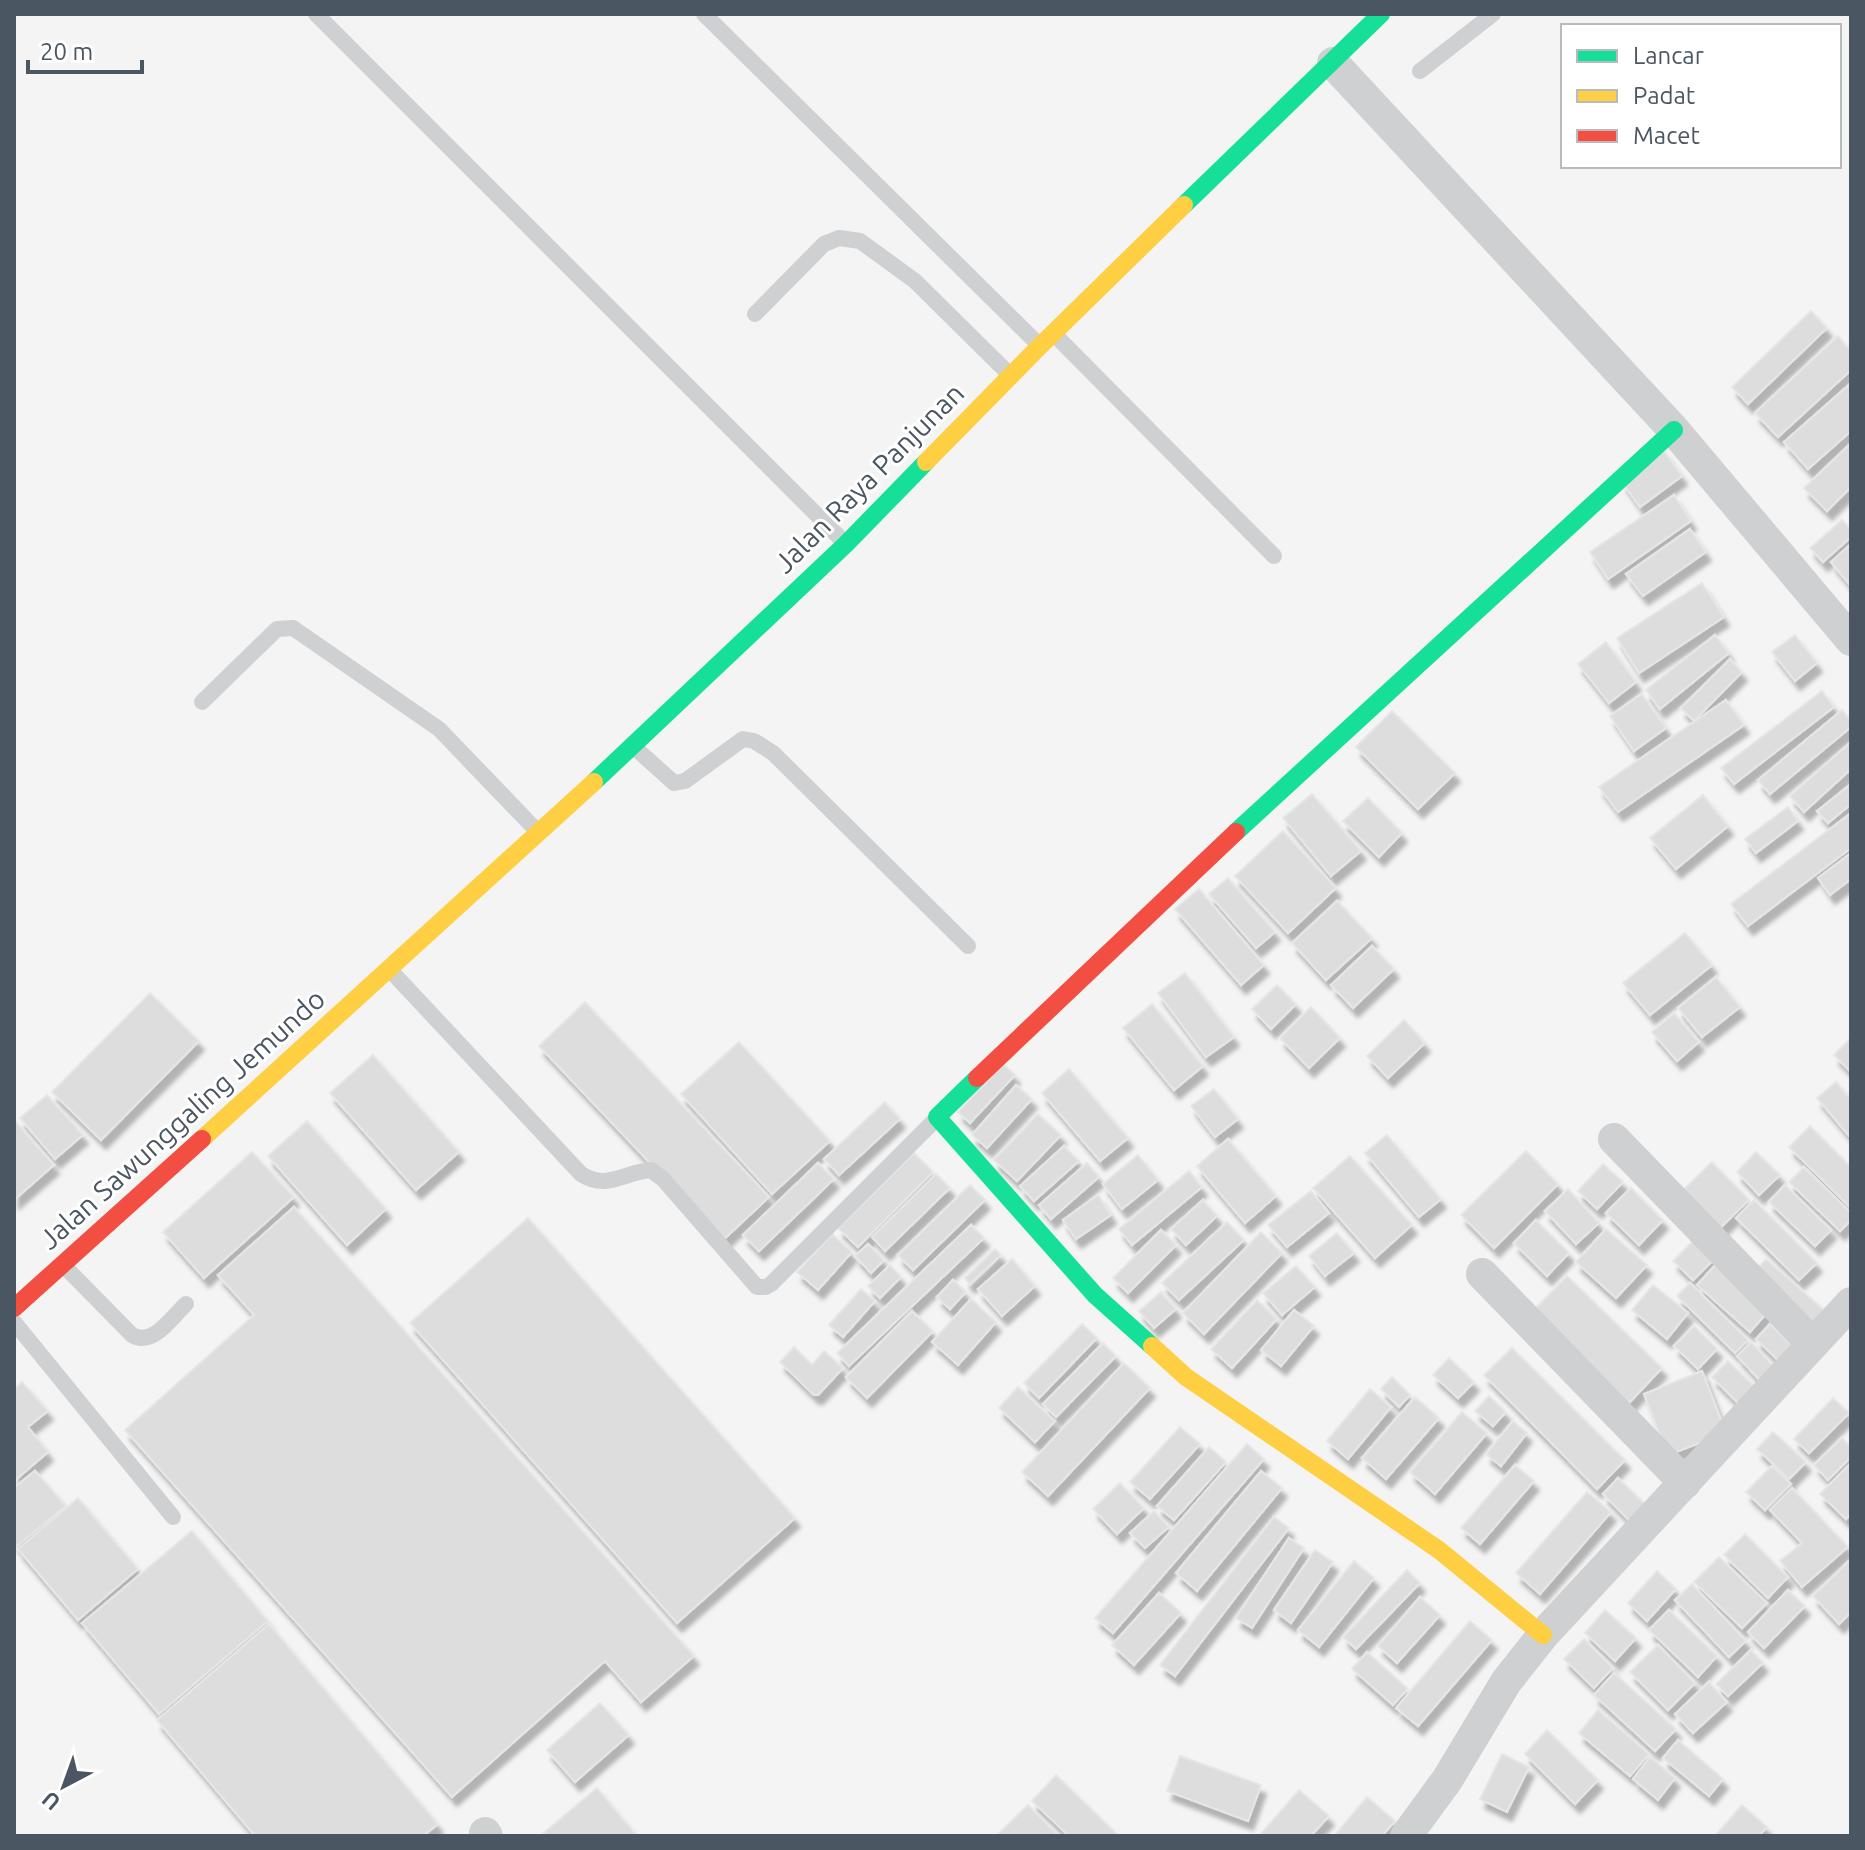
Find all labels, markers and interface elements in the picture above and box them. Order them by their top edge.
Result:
scale bar [28,24,142,74]
legend [1561,24,1841,168]
text: 20 m [40,38,93,65]
text: Lancar [1633,42,1704,69]
text: Padat [1633,82,1696,109]
text: Macet [1633,122,1701,149]
street label: Jalan Raya Panjunan [768,377,970,579]
street label: Jalan Sawunggaling Jemundo [33,982,330,1255]
north arrow [24,1746,104,1826]
text: U [37,1787,65,1816]

